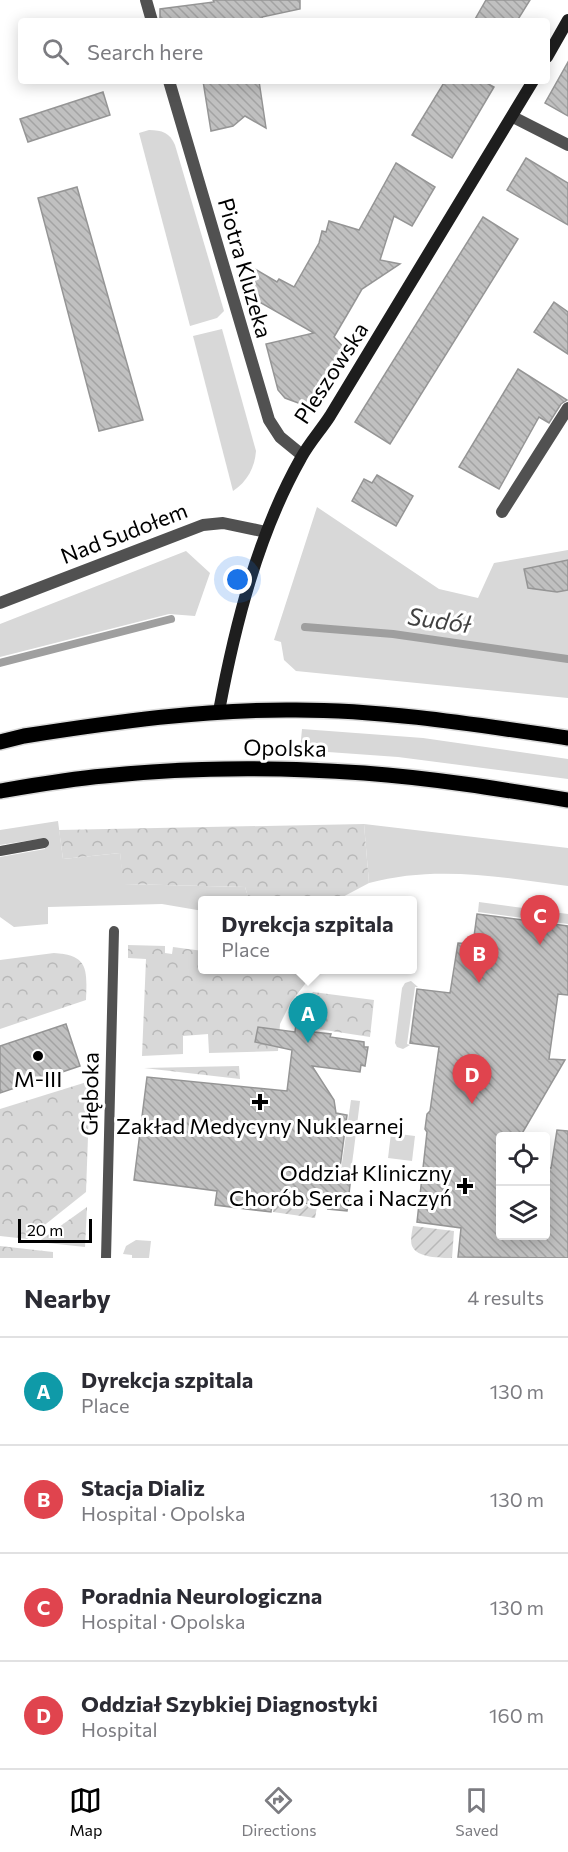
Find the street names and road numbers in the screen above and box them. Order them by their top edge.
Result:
street label: Piotra Kluzeka [213,195,278,341]
street label: Pleszowska [288,317,373,429]
street label: Nad Sudołem [57,496,191,569]
street label: Opolska [243,733,327,762]
street label: Głęboka [75,1052,104,1136]

